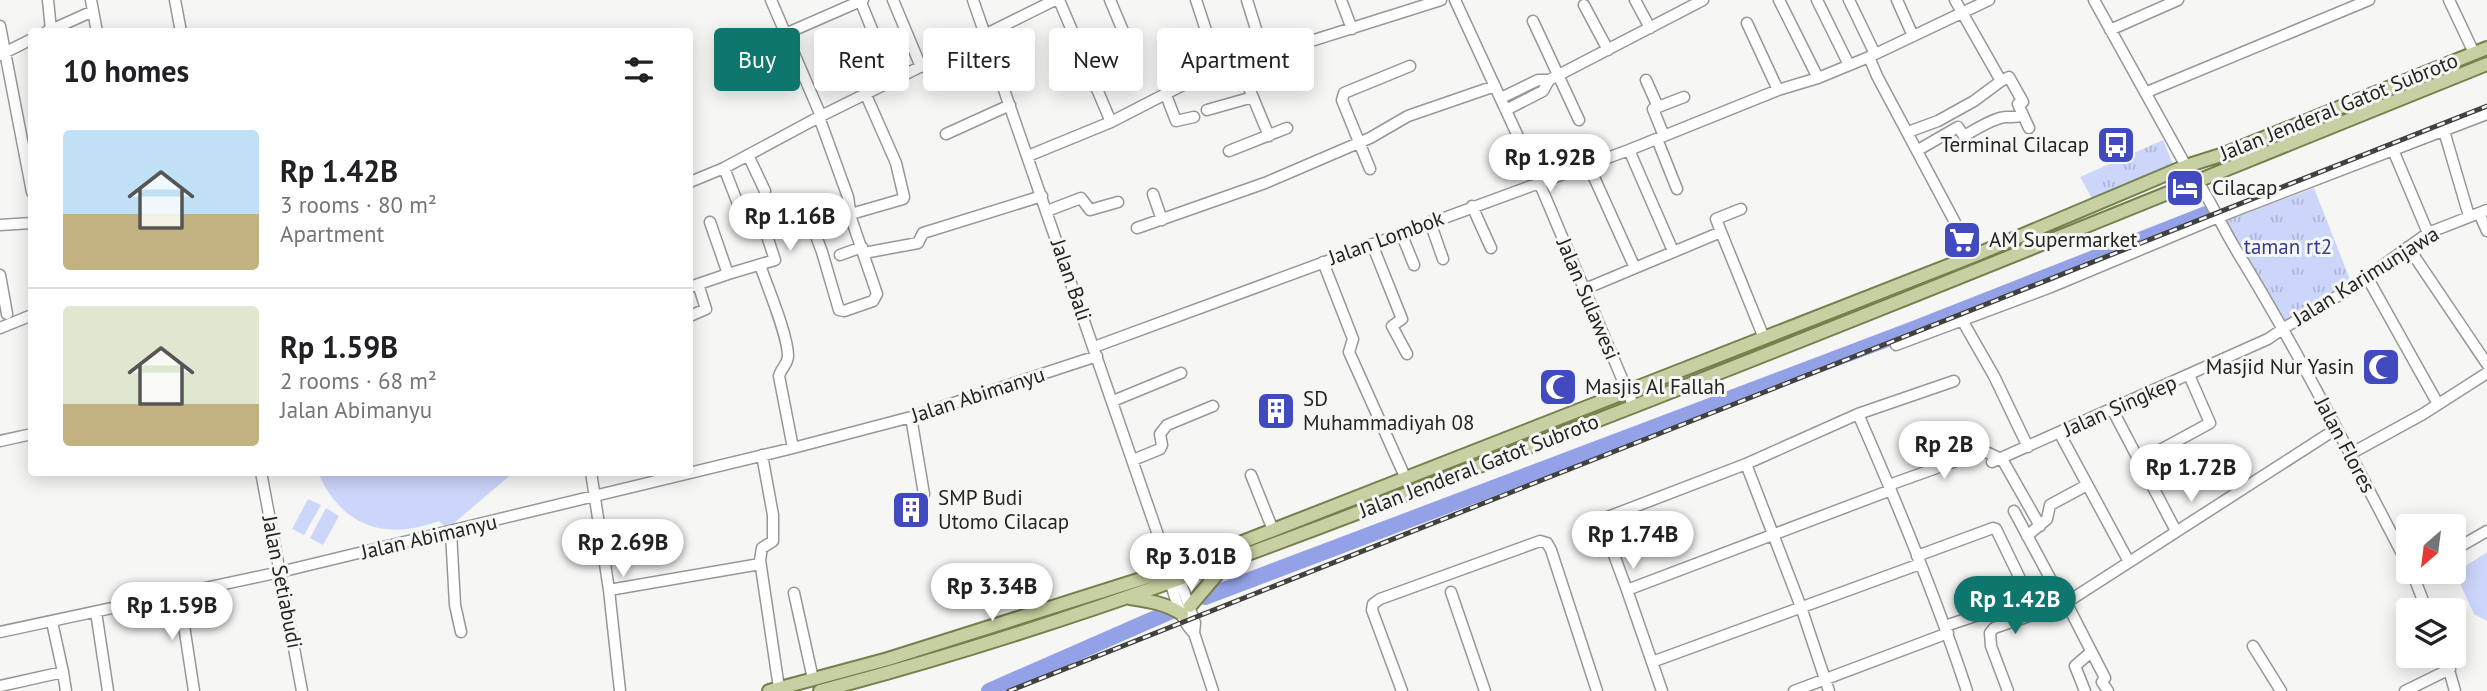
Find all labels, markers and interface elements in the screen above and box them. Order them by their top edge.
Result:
chip: Buy [714,28,800,91]
chip: Rent [814,28,909,91]
chip: Filters [923,28,1035,91]
chip: New [1049,28,1143,91]
chip: Apartment [1157,28,1314,91]
street label: Jalan Jenderal Gatot Subroto [2215,46,2462,167]
text: 10 homes [63,51,189,90]
icon: filters [620,51,658,89]
bus stop icon: Terminal Cilacap [2095,124,2137,166]
place label: Terminal Cilacap [1940,131,2089,158]
pin: Rp 1.92B [1478,134,1622,194]
text: Rp 1.92B [1505,142,1595,171]
text: Rp 1.42B [280,151,398,190]
icon: home [119,158,203,242]
hotel icon: Cilacap [2164,167,2206,209]
place label: Cilacap [2212,174,2277,201]
text: 3 rooms · 80 m² [280,190,437,219]
pin: Rp 1.16B [718,194,862,253]
text: Rp 1.16B [745,201,835,230]
street label: Jalan Lombok [1324,204,1447,271]
text: Apartment [280,219,384,248]
supermarket icon: AM Supermarket [1941,219,1983,261]
street label: Jalan Karimunjawa [2287,220,2444,332]
place label: AM Supermarket [1989,226,2137,253]
street label: Jalan Sulawesi [1550,233,1626,364]
park label: taman rt2 [2244,233,2332,260]
street label: Jalan Bali [1045,234,1098,324]
text: Rp 1.59B [280,327,398,366]
icon: home [119,334,203,418]
mosque icon: Masjid Nur Yasin [2360,346,2402,388]
place label: Masjid Nur Yasin [2206,353,2354,380]
street label: Jalan Abimanyu [907,360,1048,429]
text: 2 rooms · 68 m² [280,366,437,395]
mosque icon: Masjis Al Fallah [1537,366,1579,408]
street label: Jalan Singkep [2058,368,2181,443]
place label: Masjis Al Fallah [1585,373,1725,400]
place label: SD Muhammadiyah 08 [1303,385,1474,436]
building icon: SD Muhammadiyah 08 [1255,390,1297,432]
street label: Jalan Flores [2308,391,2382,497]
text: Jalan Abimanyu [280,395,432,424]
street label: Jalan Jenderal Gatot Subroto [1354,407,1602,524]
pin: Rp 2B [1895,421,1993,481]
text: Rp 2B [1915,429,1973,458]
pin: Rp 1.72B [2119,444,2263,504]
text: Rp 1.72B [2146,452,2236,481]
place label: SMP Budi Utomo Cilacap [938,484,1069,535]
building icon: SMP Budi Utomo Cilacap [890,489,932,531]
street label: Jalan Abimanyu [357,508,500,566]
street label: Jalan Setiabudi [256,512,309,651]
pin: Rp 1.74B [1561,512,1705,571]
north arrow [2396,514,2466,584]
map controls [2396,514,2466,668]
text: Rp 1.74B [1588,519,1678,548]
pin: Rp 2.69B [551,520,695,579]
text: Rp 2.69B [578,527,668,556]
pin: Rp 3.01B [1119,534,1263,593]
text: Rp 3.01B [1146,541,1236,570]
pin: Rp 3.34B [920,564,1064,623]
text: Rp 3.34B [947,571,1037,600]
pin: Rp 1.42B [1943,576,2087,636]
pin: Rp 1.59B [100,582,244,642]
text: Rp 1.42B [1970,584,2060,613]
text: Rp 1.59B [127,590,217,619]
button: layers [2396,598,2466,668]

